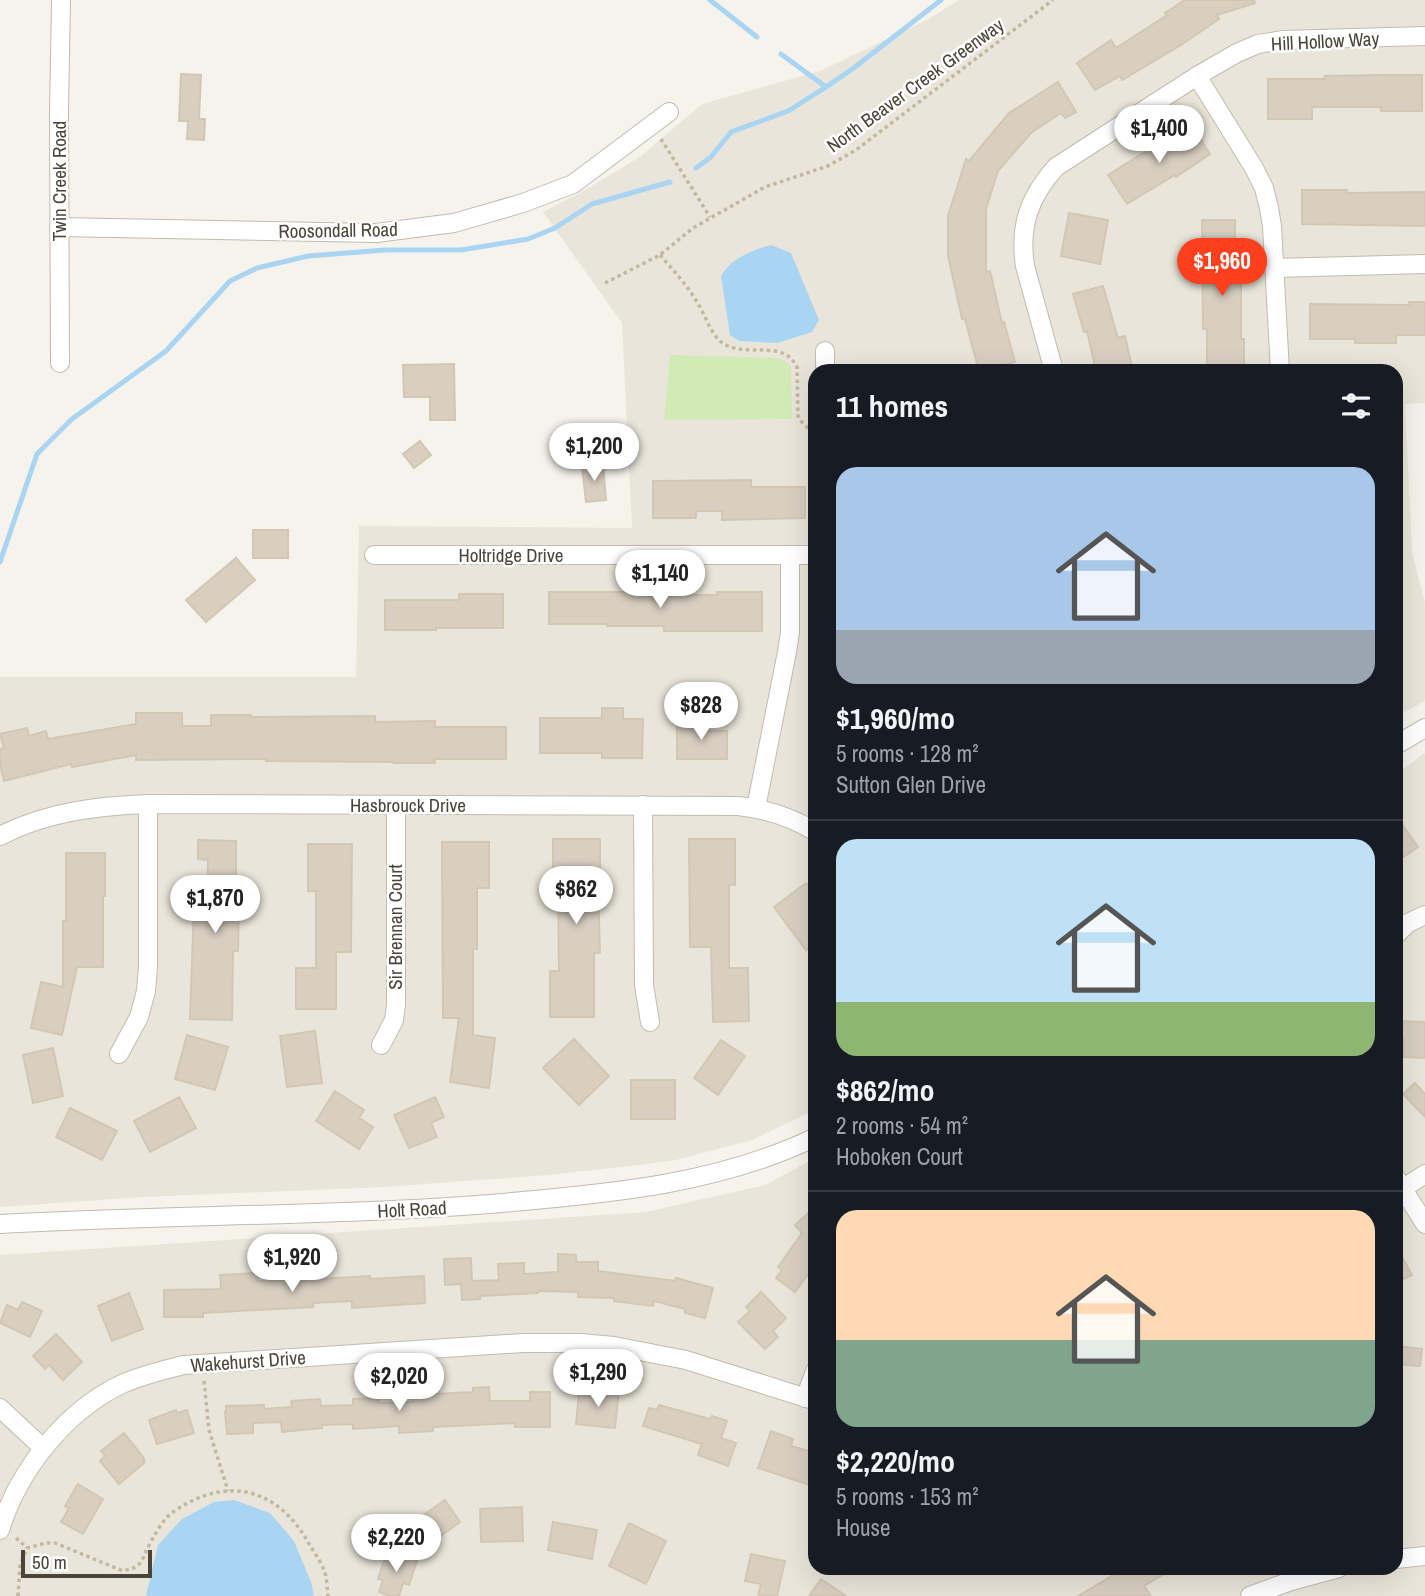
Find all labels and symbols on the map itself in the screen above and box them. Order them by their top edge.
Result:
street label: North Beaver Creek Greenway [821,12,1009,158]
street label: Hill Hollow Way [1270,25,1380,57]
pin: $1,400 [1102,106,1216,165]
street label: Twin Creek Road [46,121,72,241]
street label: Roosondall Road [278,216,398,244]
pin: $1,960 [1165,238,1279,298]
pin: $1,200 [537,424,651,483]
street label: Holtridge Drive [459,542,563,568]
pin: $1,140 [603,550,717,610]
pin: $828 [660,682,742,742]
street label: Hasbrouck Drive [350,792,466,818]
street label: Sir Brennan Court [382,864,408,990]
pin: $862 [535,866,617,926]
pin: $1,870 [158,876,272,935]
street label: Holt Road [377,1194,447,1224]
pin: $1,920 [235,1234,349,1294]
street label: Wakehurst Drive [190,1344,306,1378]
pin: $1,290 [541,1350,655,1409]
pin: $2,020 [342,1354,456,1413]
pin: $2,220 [339,1514,453,1574]
scale bar [21,1547,152,1579]

